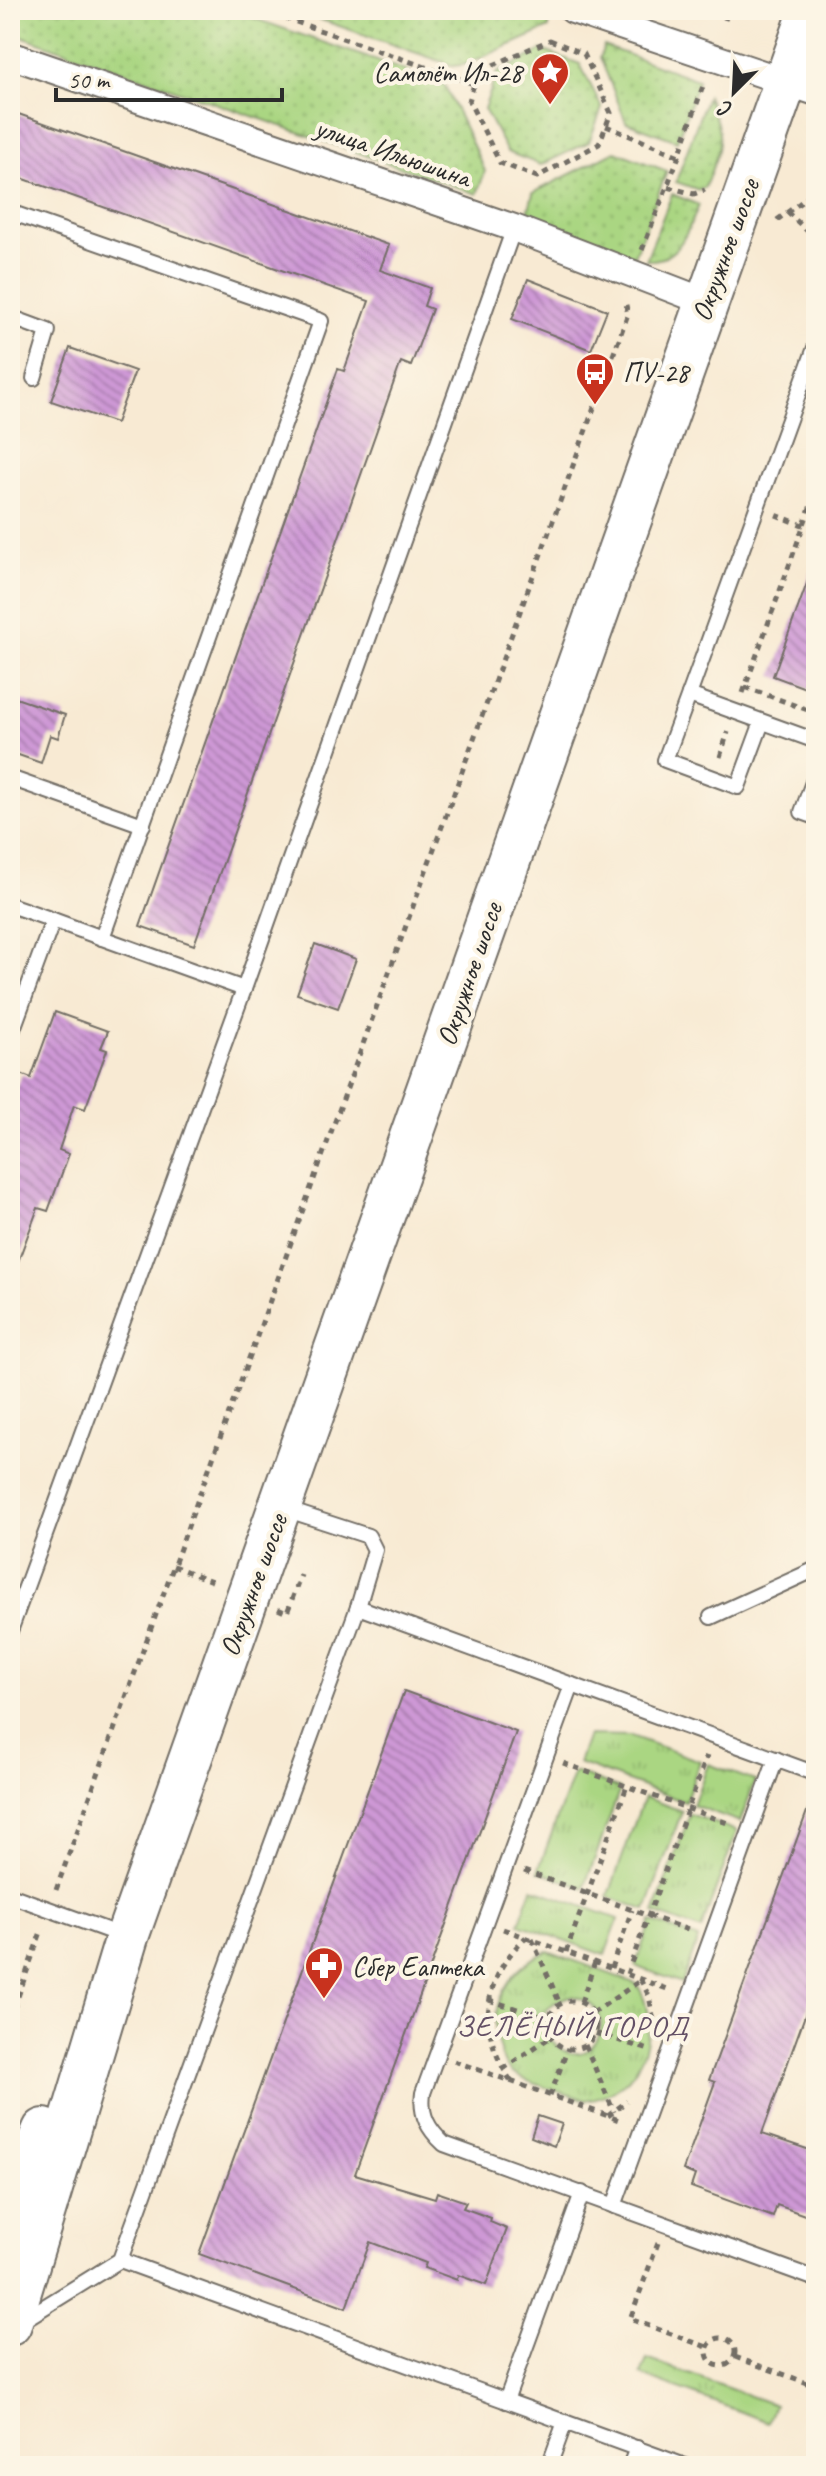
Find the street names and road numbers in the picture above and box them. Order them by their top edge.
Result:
street label: улица Ильюшина [309,108,478,196]
street label: Окружное шоссе [683,172,768,326]
street label: Окружное шоссе [428,896,510,1050]
street label: Окружное шоссе [211,1507,296,1661]

